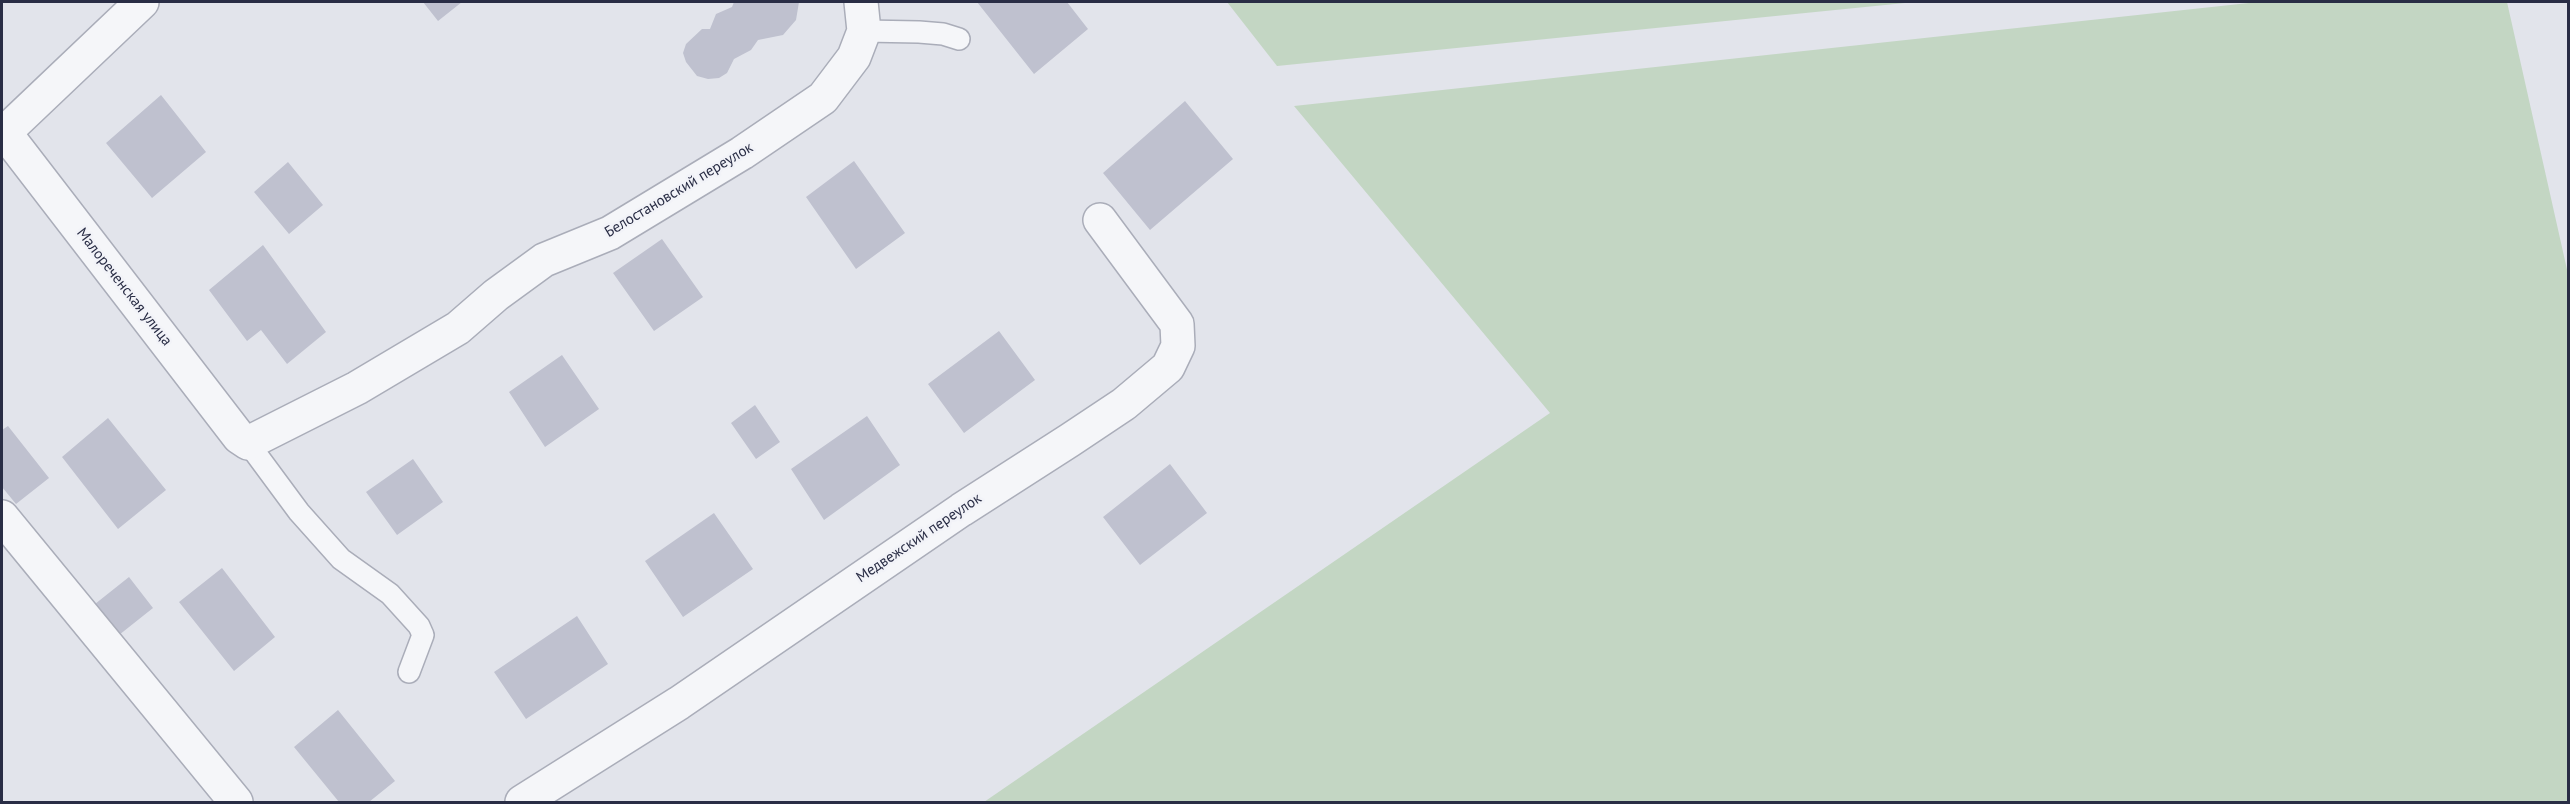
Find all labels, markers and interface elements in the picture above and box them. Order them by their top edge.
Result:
street label: Белостановский переулок [602,139,756,241]
street label: Малореченская улица [72,225,176,349]
street label: Медвежский переулок [853,489,985,587]

